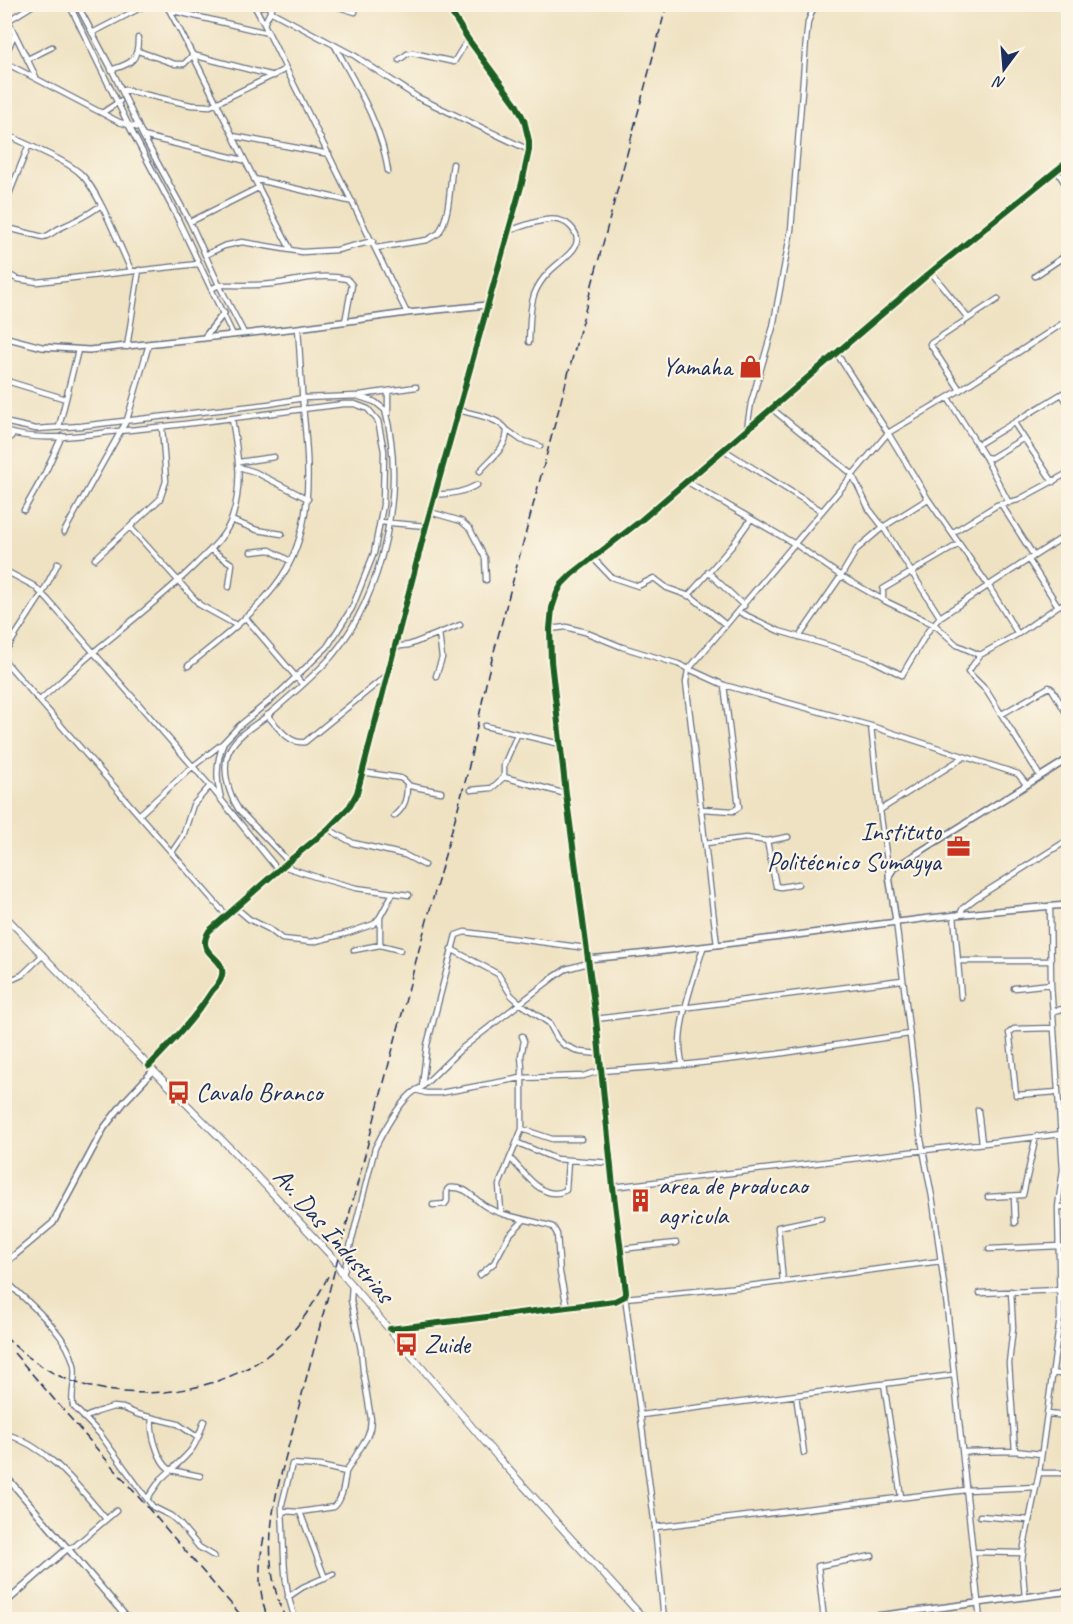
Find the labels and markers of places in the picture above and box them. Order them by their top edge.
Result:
place label: Yamaha [662,350,734,383]
shop icon: Yamaha [737,353,763,379]
place label: Instituto Politécnico Sumayya [767,815,943,878]
office icon: Instituto Politécnico Sumayya [946,833,972,859]
place label: Cavalo Branco [196,1076,325,1109]
bus stop icon: Cavalo Branco [165,1079,191,1105]
place label: area de producao agricula [658,1169,810,1232]
building icon: area de producao agricula [627,1187,653,1213]
place label: Zuide [424,1328,471,1361]
bus stop icon: Zuide [393,1331,419,1357]

